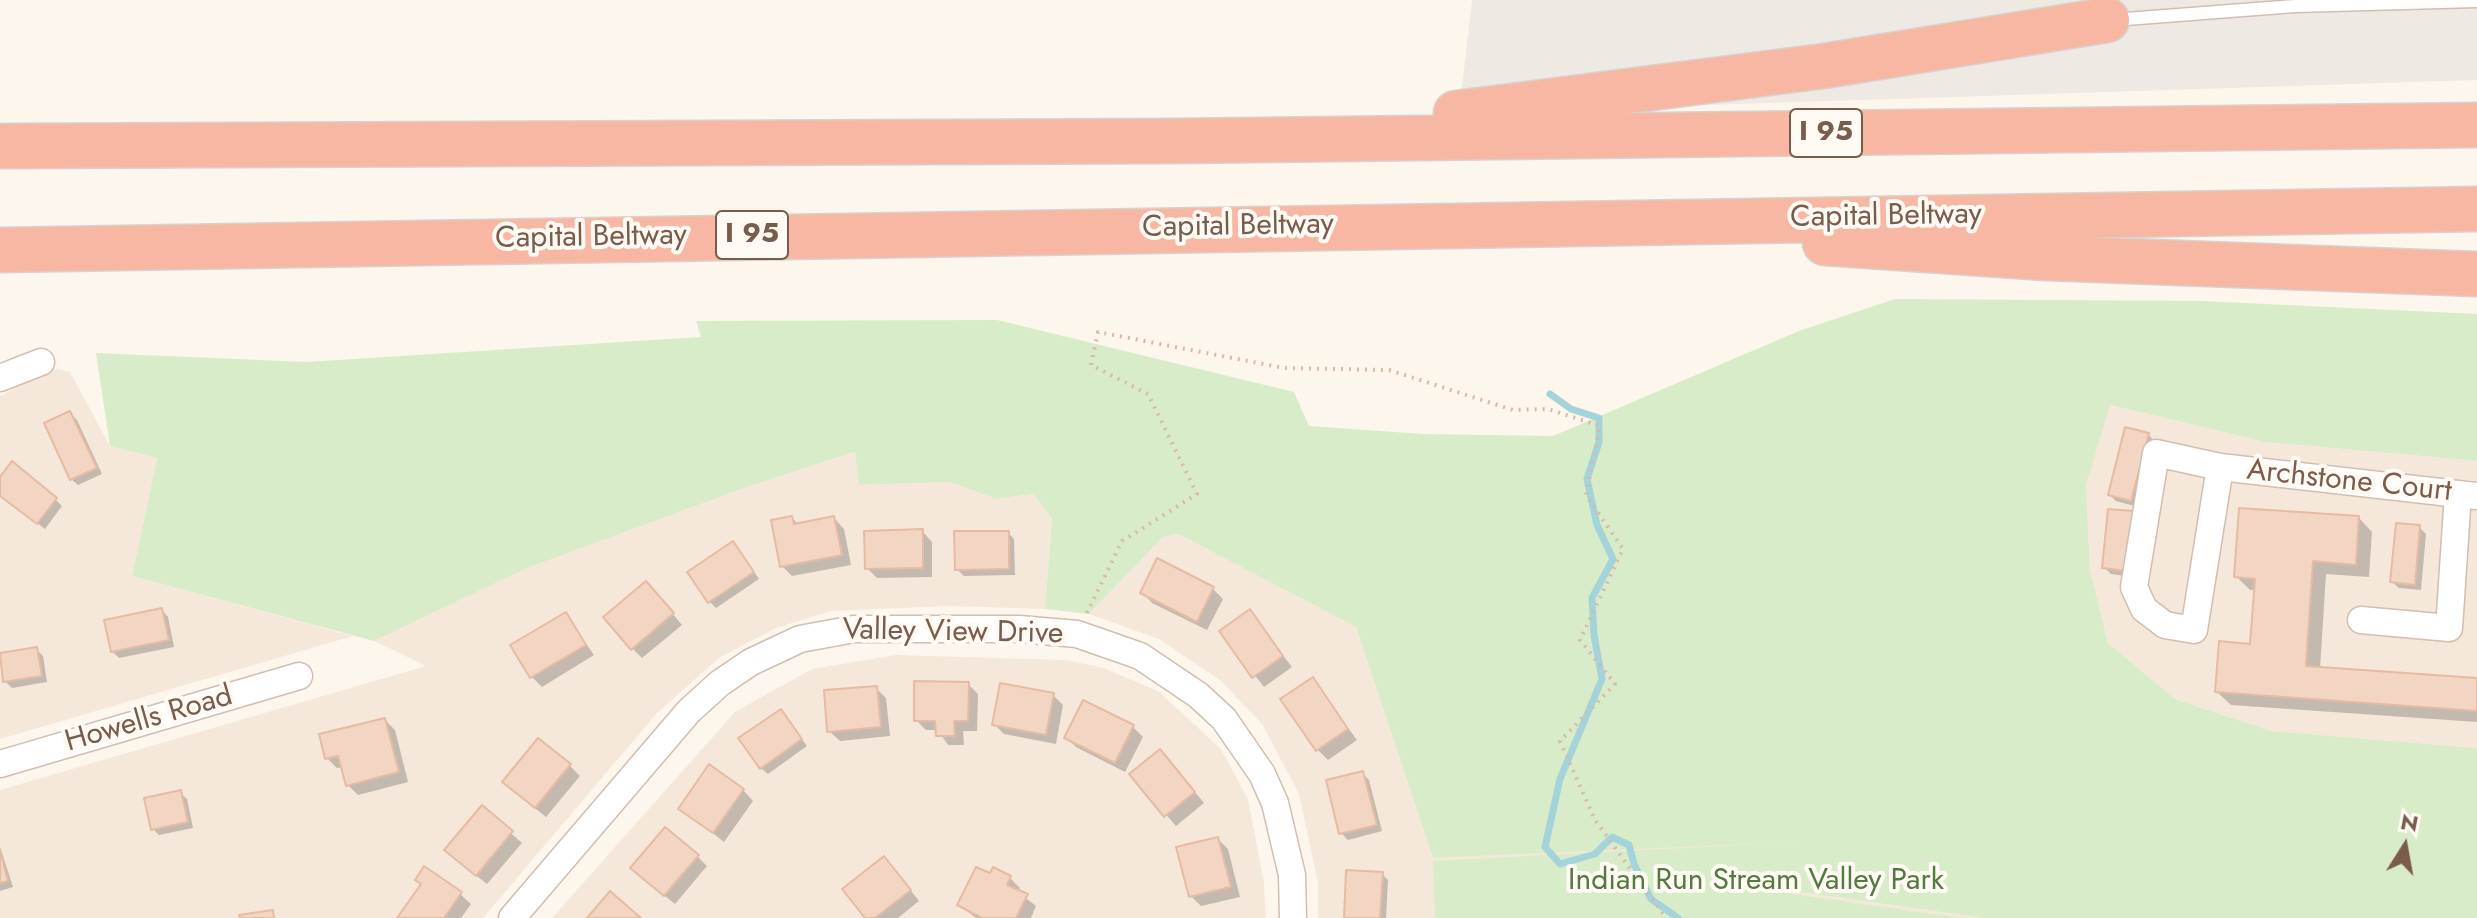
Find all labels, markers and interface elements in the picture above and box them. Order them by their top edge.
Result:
road number: I 95 [1790,109,1862,157]
street label: Capital Beltway [1790,197,1982,237]
street label: Capital Beltway [1142,207,1334,247]
road number: I 95 [716,211,788,259]
street label: Capital Beltway [495,218,687,258]
street label: Archstone Court [2245,453,2453,511]
street label: Valley View Drive [842,613,1064,653]
street label: Howells Road [61,679,237,761]
text: N [2398,805,2421,840]
north arrow [2365,806,2445,886]
park label: Indian Run Stream Valley Park [1568,864,1944,900]

